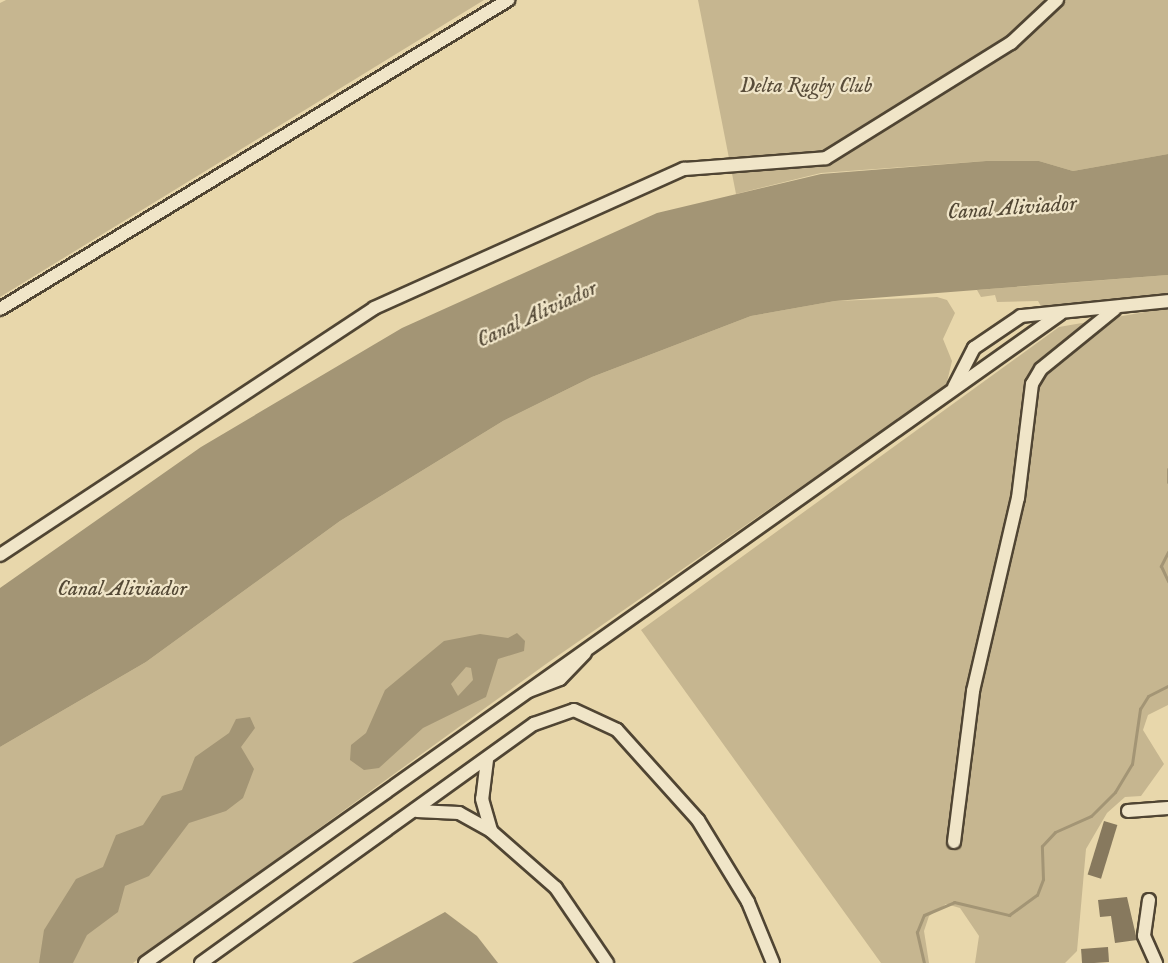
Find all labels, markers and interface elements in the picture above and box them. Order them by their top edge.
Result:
park label: Delta Rugby Club [740,74,872,100]
water label: Canal Aliviador [946,191,1078,227]
water label: Canal Aliviador [473,276,601,354]
water label: Canal Aliviador [57,577,187,603]

